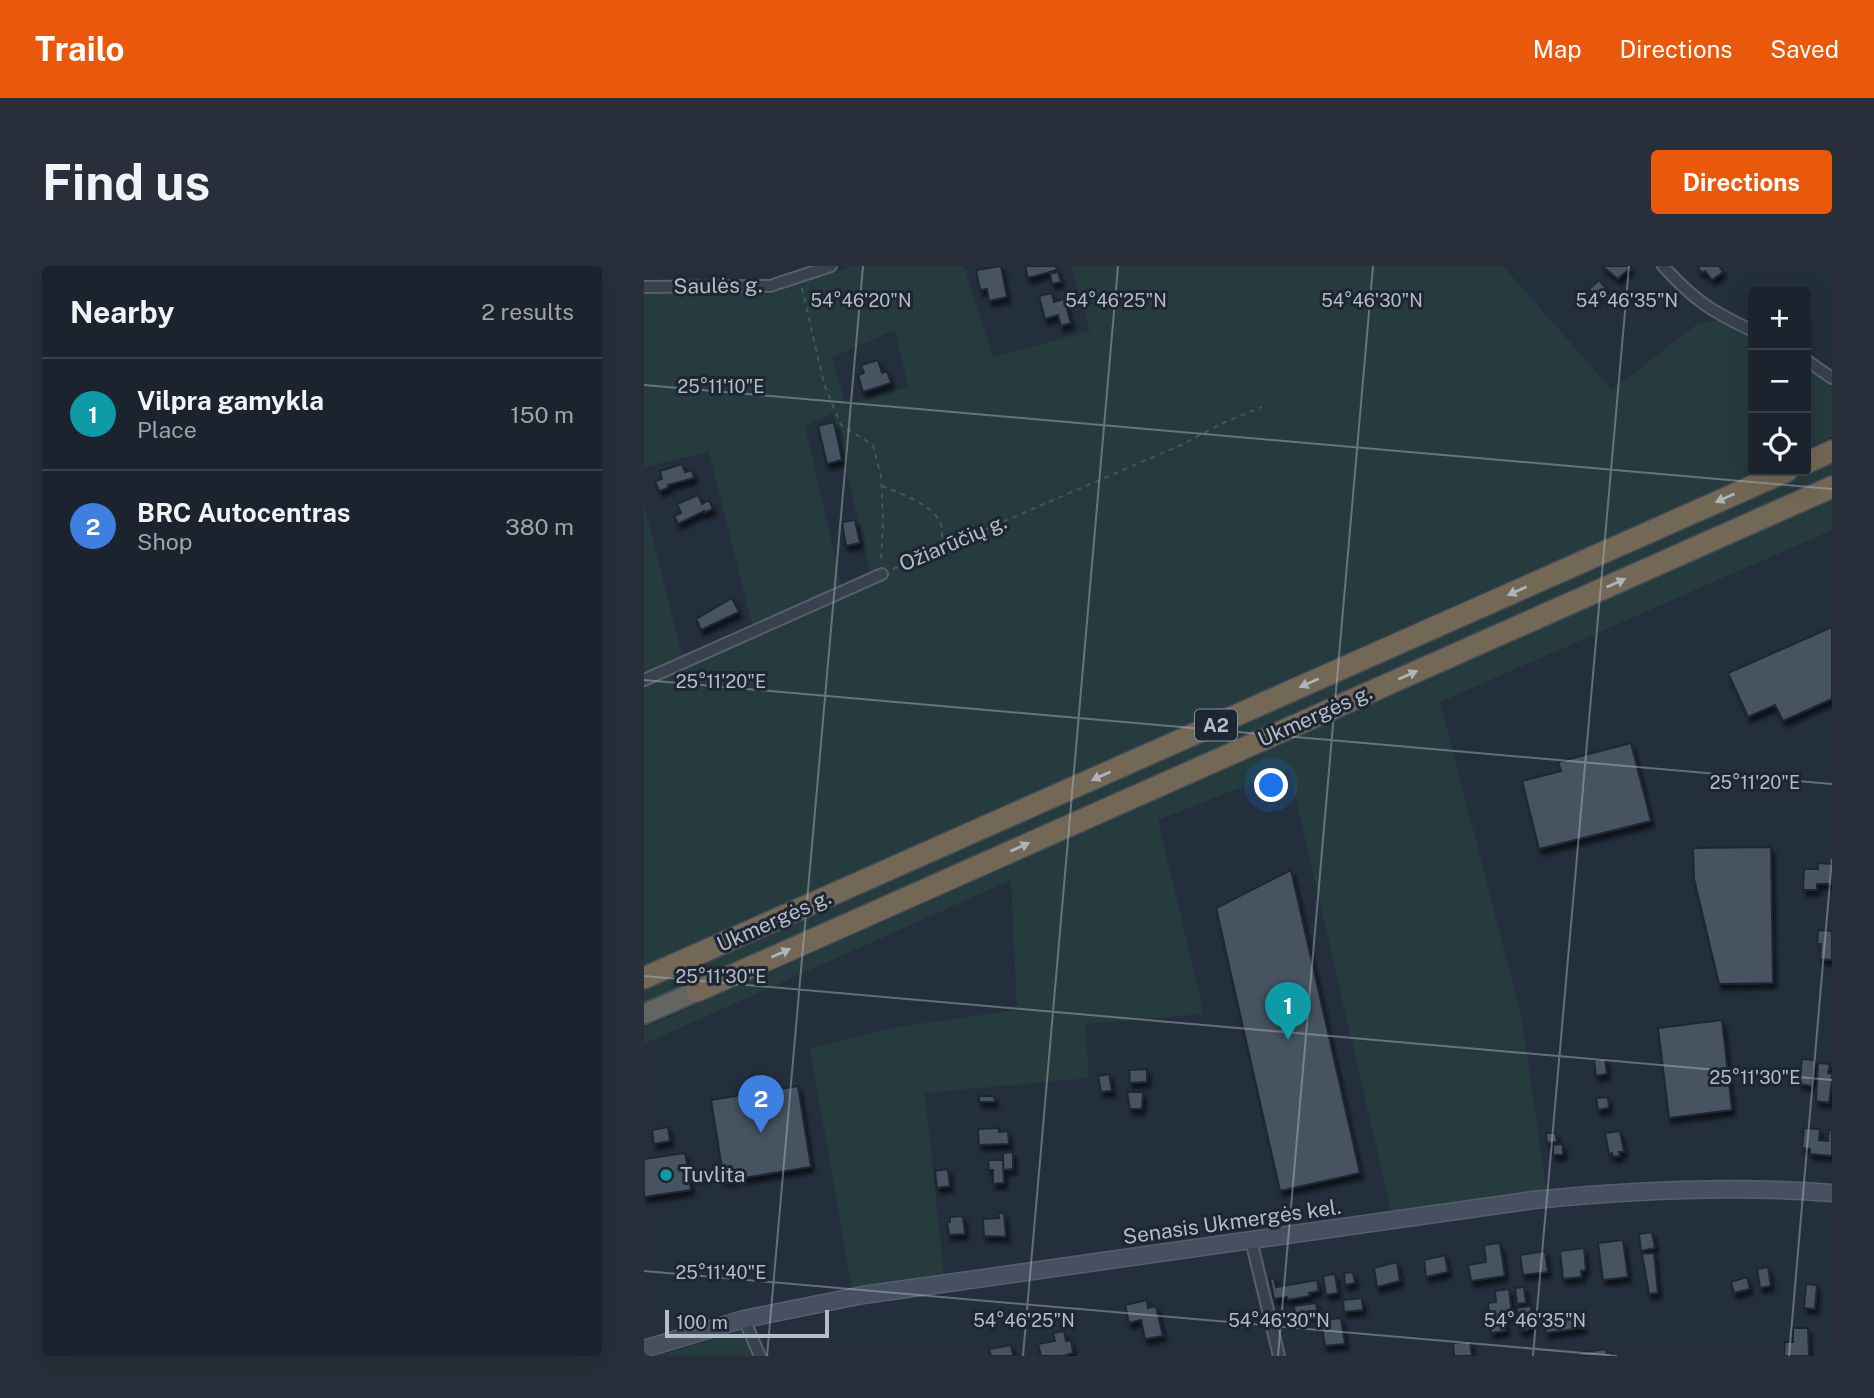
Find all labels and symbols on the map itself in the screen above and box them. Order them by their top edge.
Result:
street label: Saulės g. [673,272,763,299]
text: 54°46'20"N [810,290,912,311]
text: 54°46'25"N [1065,290,1167,311]
text: 54°46'30"N [1321,290,1423,311]
text: 54°46'35"N [1576,290,1678,311]
text: 25°11'10"E [678,376,764,397]
one-way arrow [1715,492,1735,504]
street label: Ožiarūčių g. [895,509,1010,576]
one-way arrow [1605,577,1626,588]
one-way arrow [1507,585,1527,597]
one-way arrow [1397,669,1418,680]
text: 25°11'20"E [676,671,766,692]
one-way arrow [1299,677,1319,689]
street label: Ukmergės g. [1254,679,1376,752]
road number: A2 [1195,710,1237,740]
your location [1254,768,1288,802]
one-way arrow [1091,770,1111,782]
text: 25°11'20"E [1710,772,1800,793]
one-way arrow [1010,841,1031,852]
street label: Ukmergės g. [713,884,835,957]
one-way arrow [771,947,791,959]
text: 25°11'30"E [676,966,766,987]
pin: 1 [1265,982,1311,1040]
text: 25°11'30"E [1710,1067,1800,1088]
pin: 2 [738,1075,784,1133]
place label: Tuvlita [680,1162,745,1187]
marker: Tuvlita [658,1167,674,1183]
street label: Senasis Ukmergės kel. [1121,1194,1343,1249]
text: 25°11'40"E [676,1262,766,1283]
scale bar [665,1307,830,1339]
text: 54°46'25"N [973,1310,1075,1331]
text: 54°46'30"N [1228,1310,1330,1331]
text: 54°46'35"N [1484,1310,1586,1331]

